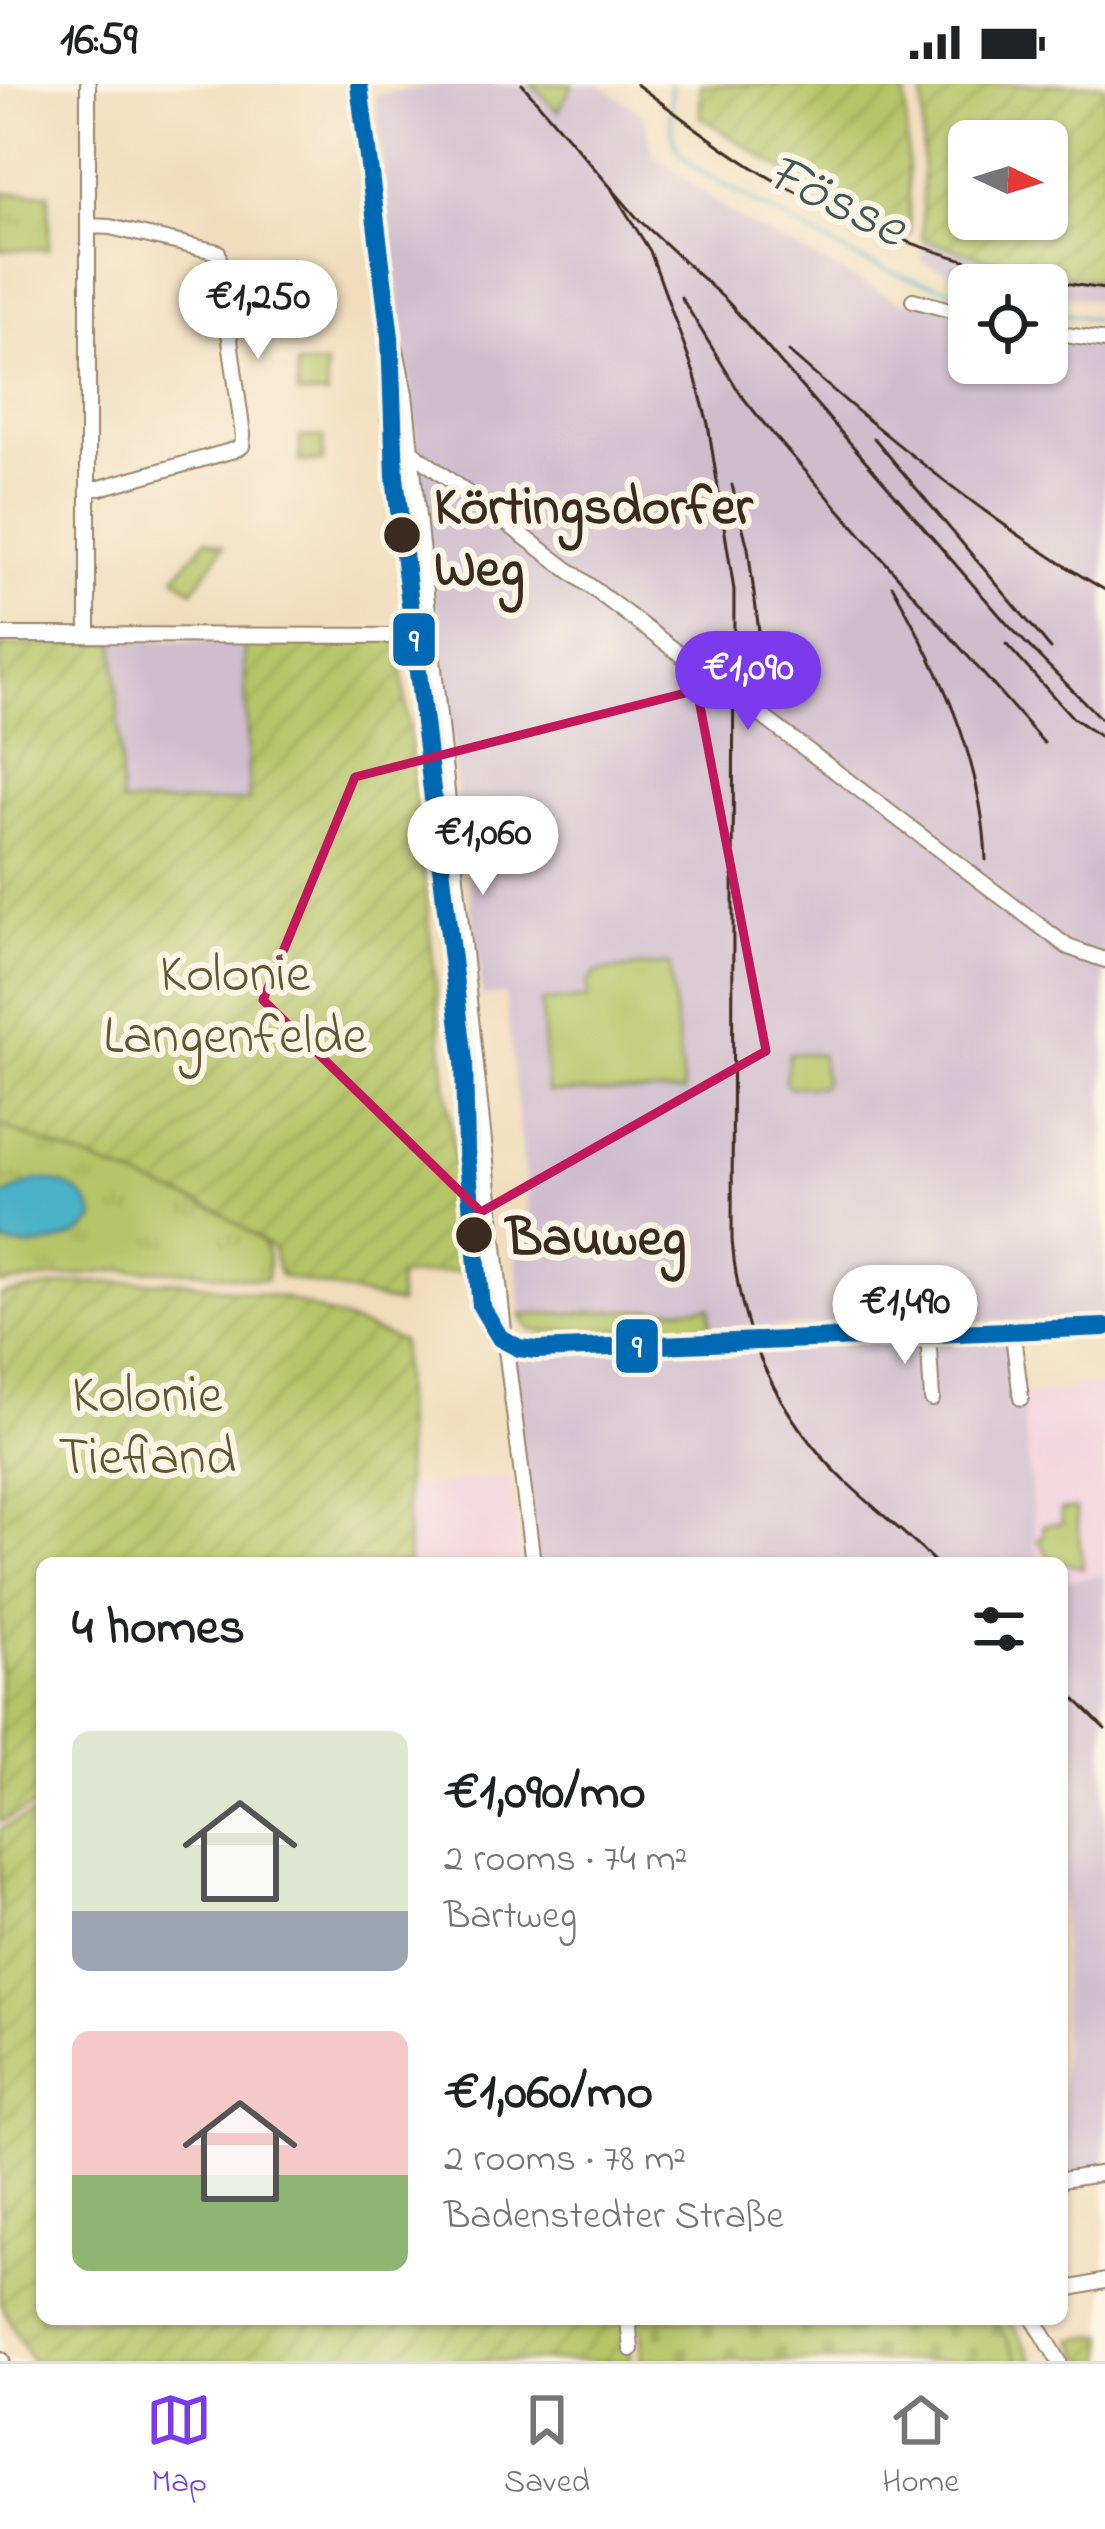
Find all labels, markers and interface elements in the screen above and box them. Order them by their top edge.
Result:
text: 16:59 [60,9,137,75]
north arrow [948,120,1068,240]
map controls [948,120,1068,384]
water label: Fösse [752,134,921,273]
pin: €1,250 [160,260,356,362]
button: locate [948,264,1068,384]
text: €1,250 [206,270,310,327]
place label: Körtingsdorfer Weg [434,471,754,613]
marker: Körtingsdorfer Weg [381,514,423,556]
line badge: 9 [391,611,437,668]
text: 9 [408,619,420,667]
pin: €1,090 [650,631,846,733]
text: €1,090 [702,641,794,698]
pin: €1,060 [385,796,581,898]
text: €1,060 [434,806,532,863]
park label: Kolonie Langenfelde [103,938,368,1079]
place label: Bauweg [504,1202,686,1282]
marker: Bauweg [453,1214,495,1256]
pin: €1,490 [807,1265,1003,1367]
text: €1,490 [860,1275,950,1332]
line badge: 9 [614,1317,660,1375]
text: 9 [631,1325,643,1373]
park label: Kolonie Tiefland [58,1359,236,1499]
text: 4 homes [72,1592,245,1667]
icon: filters [966,1596,1032,1662]
text: €1,090/mo [444,1757,646,1832]
icon: home [168,1779,312,1923]
text: 2 rooms · 74 m² [444,1832,687,1889]
text: Bartweg [444,1889,577,1946]
text: €1,060/mo [444,2057,653,2132]
icon: home [168,2079,312,2223]
text: 2 rooms · 78 m² [444,2132,686,2189]
text: Badenstedter Straße [444,2189,784,2246]
tab: Map [146,2387,212,2507]
tab: Saved [504,2387,590,2507]
tab: Home [882,2387,959,2507]

